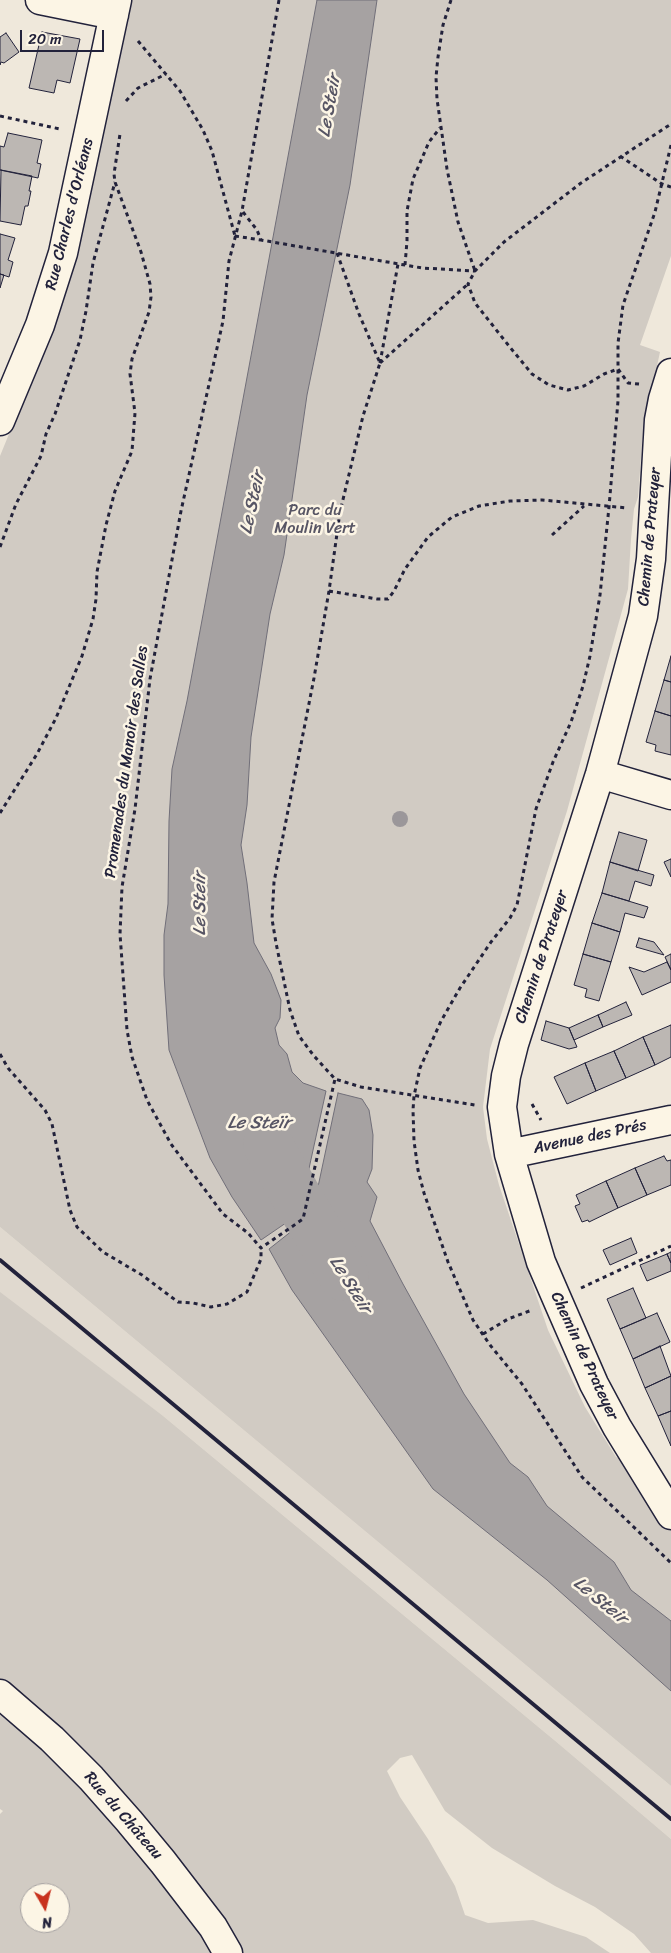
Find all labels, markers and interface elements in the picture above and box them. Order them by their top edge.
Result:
scale bar [22,20,106,52]
text: 20 m [28,26,62,52]
water label: Le Steir [314,73,346,139]
street label: Rue Charles d'Orléans [42,136,98,292]
street label: Chemin de Prateyer [634,467,666,607]
water label: Le Steir [236,470,270,536]
park label: Parc du Moulin Vert [274,501,356,539]
street label: Promenades du Manoir des Salles [101,645,153,879]
water label: Le Steir [189,872,211,936]
street label: Chemin de Prateyer [511,888,573,1026]
water label: Le Steïr [227,1112,291,1134]
street label: Avenue des Prés [532,1116,648,1158]
water label: Le Steir [324,1253,376,1317]
street label: Chemin de Prateyer [546,1289,622,1423]
water label: Le Steir [569,1573,631,1629]
street label: Rue du Château [80,1768,166,1864]
north arrow [20,1883,70,1933]
text: N [40,1909,54,1935]

